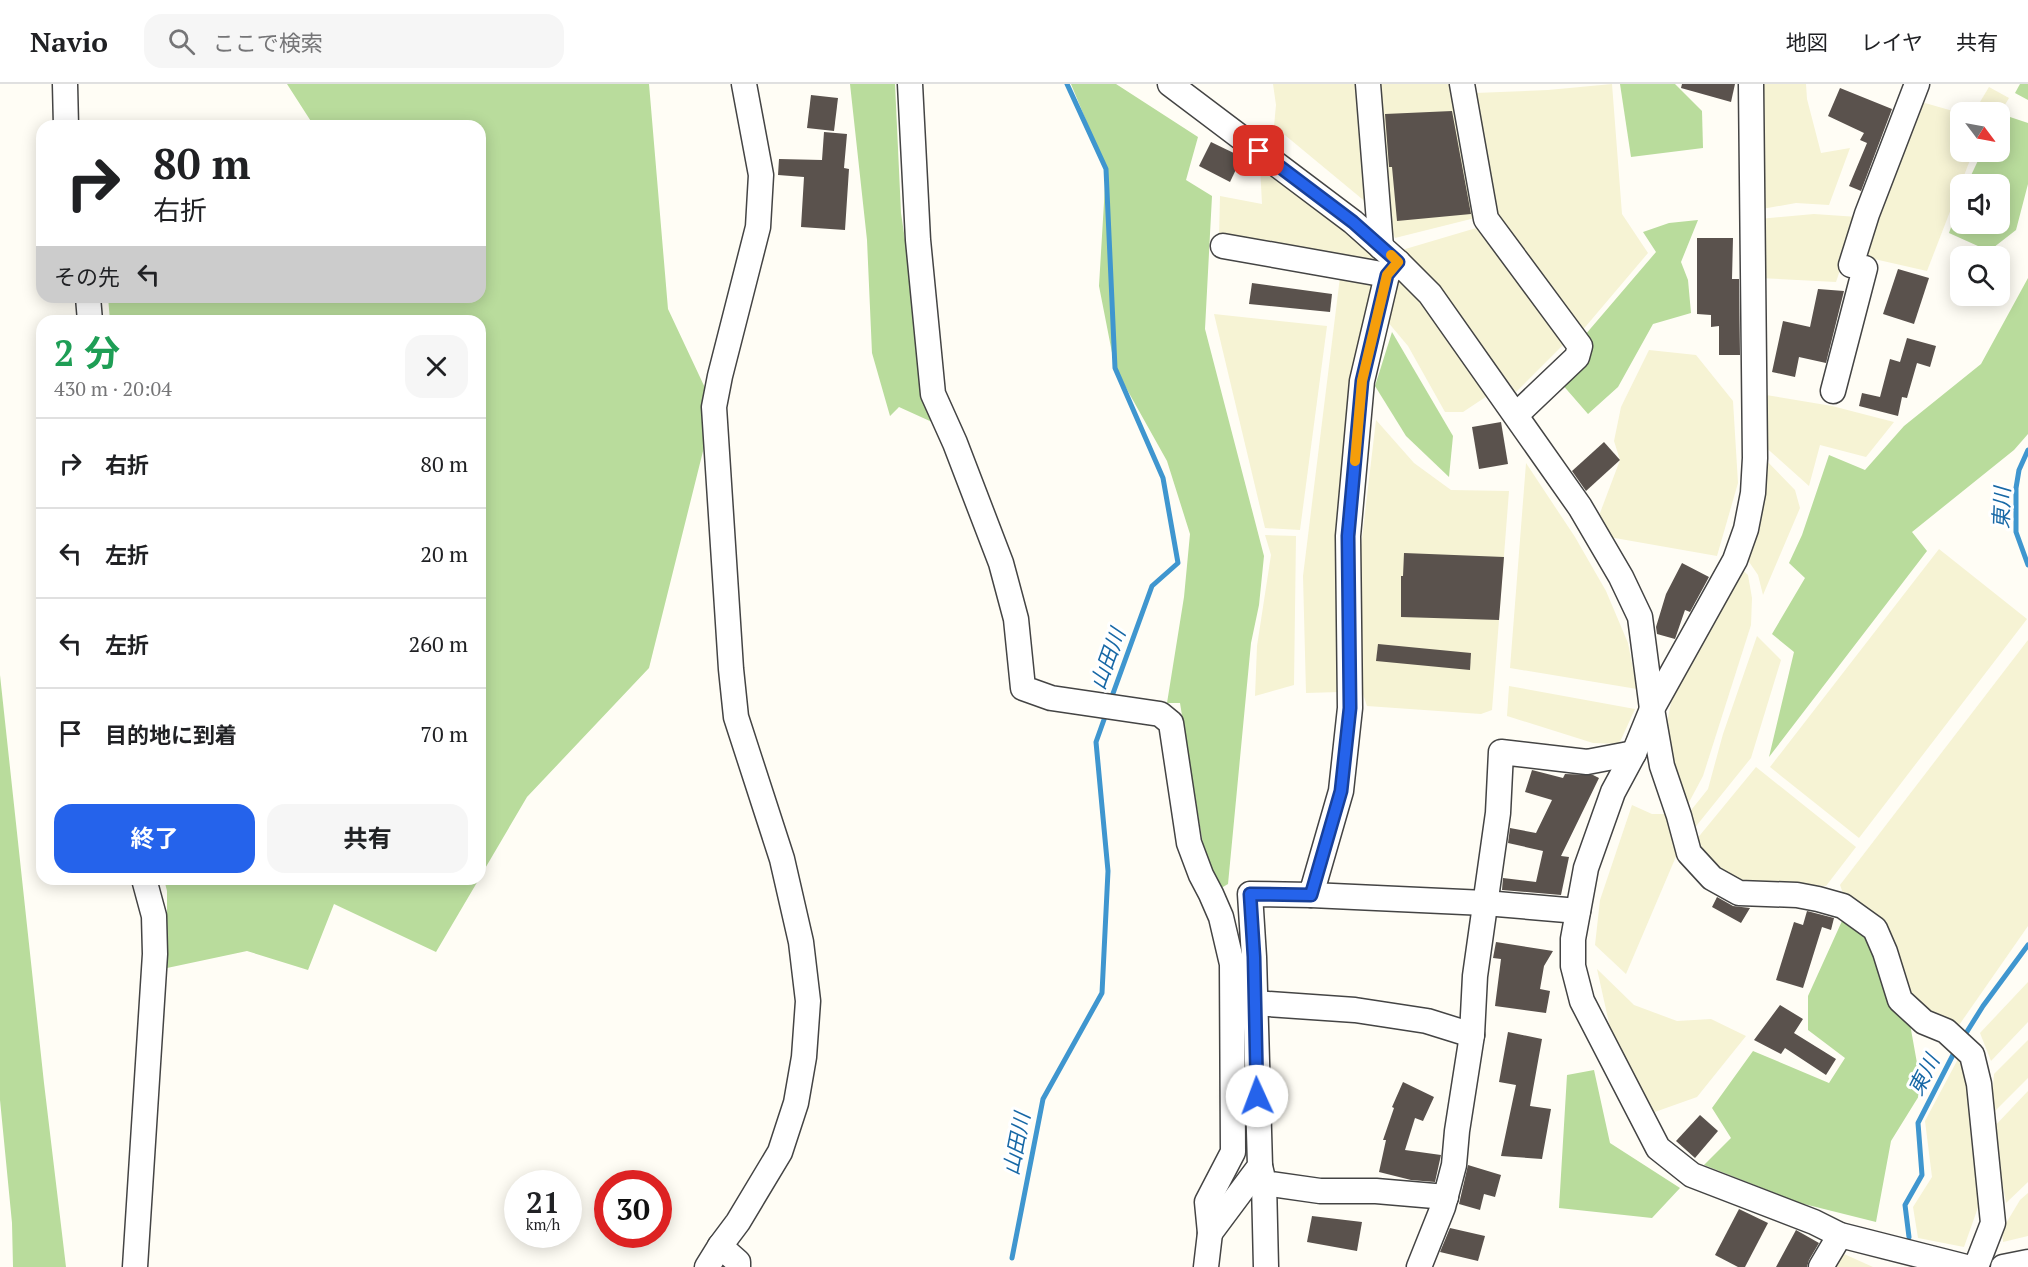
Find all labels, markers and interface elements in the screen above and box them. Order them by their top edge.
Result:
search box [144,14,564,68]
text: Navio [30,23,108,60]
icon: search [165,25,198,58]
text: ここで検索 [213,28,323,57]
text: 地図 [1786,28,1828,56]
text: レイヤ [1861,28,1923,56]
text: 共有 [1956,28,1998,56]
north arrow [1950,102,2010,162]
map controls [1950,102,2010,306]
pin [1233,125,1284,176]
icon: arrive [1242,134,1275,167]
text: 80 m [153,135,251,191]
icon: right [54,144,132,222]
button: sound [1950,174,2010,234]
text: 右折 [153,192,207,228]
button: search [1950,246,2010,306]
icon: left [132,258,165,291]
text: その先 [54,262,120,291]
text: 2 分 [54,329,120,376]
button: close [405,335,468,398]
text: 430 m · 20:04 [54,375,172,402]
icon: right [54,447,87,480]
text: 80 m [420,449,468,478]
text: 右折 [105,450,149,479]
water label: 東川 [1986,484,2016,529]
icon: left [54,537,87,570]
text: 20 m [420,539,468,568]
text: 左折 [105,540,149,569]
water label: 山田川 [1083,622,1132,693]
icon: left [54,627,87,660]
text: 260 m [408,629,468,658]
text: 左折 [105,630,149,659]
icon: arrive [54,717,87,750]
text: 70 m [420,719,468,748]
text: 目的地に到着 [105,720,237,749]
button: 終了 [54,804,255,873]
button: 共有 [267,804,468,873]
water label: 東川 [1901,1048,1946,1100]
position arrow [1225,1064,1289,1128]
water label: 山田川 [996,1108,1036,1177]
speed limit sign: 30 [594,1170,672,1248]
text: 21 [526,1182,560,1222]
text: km/h [526,1214,560,1234]

